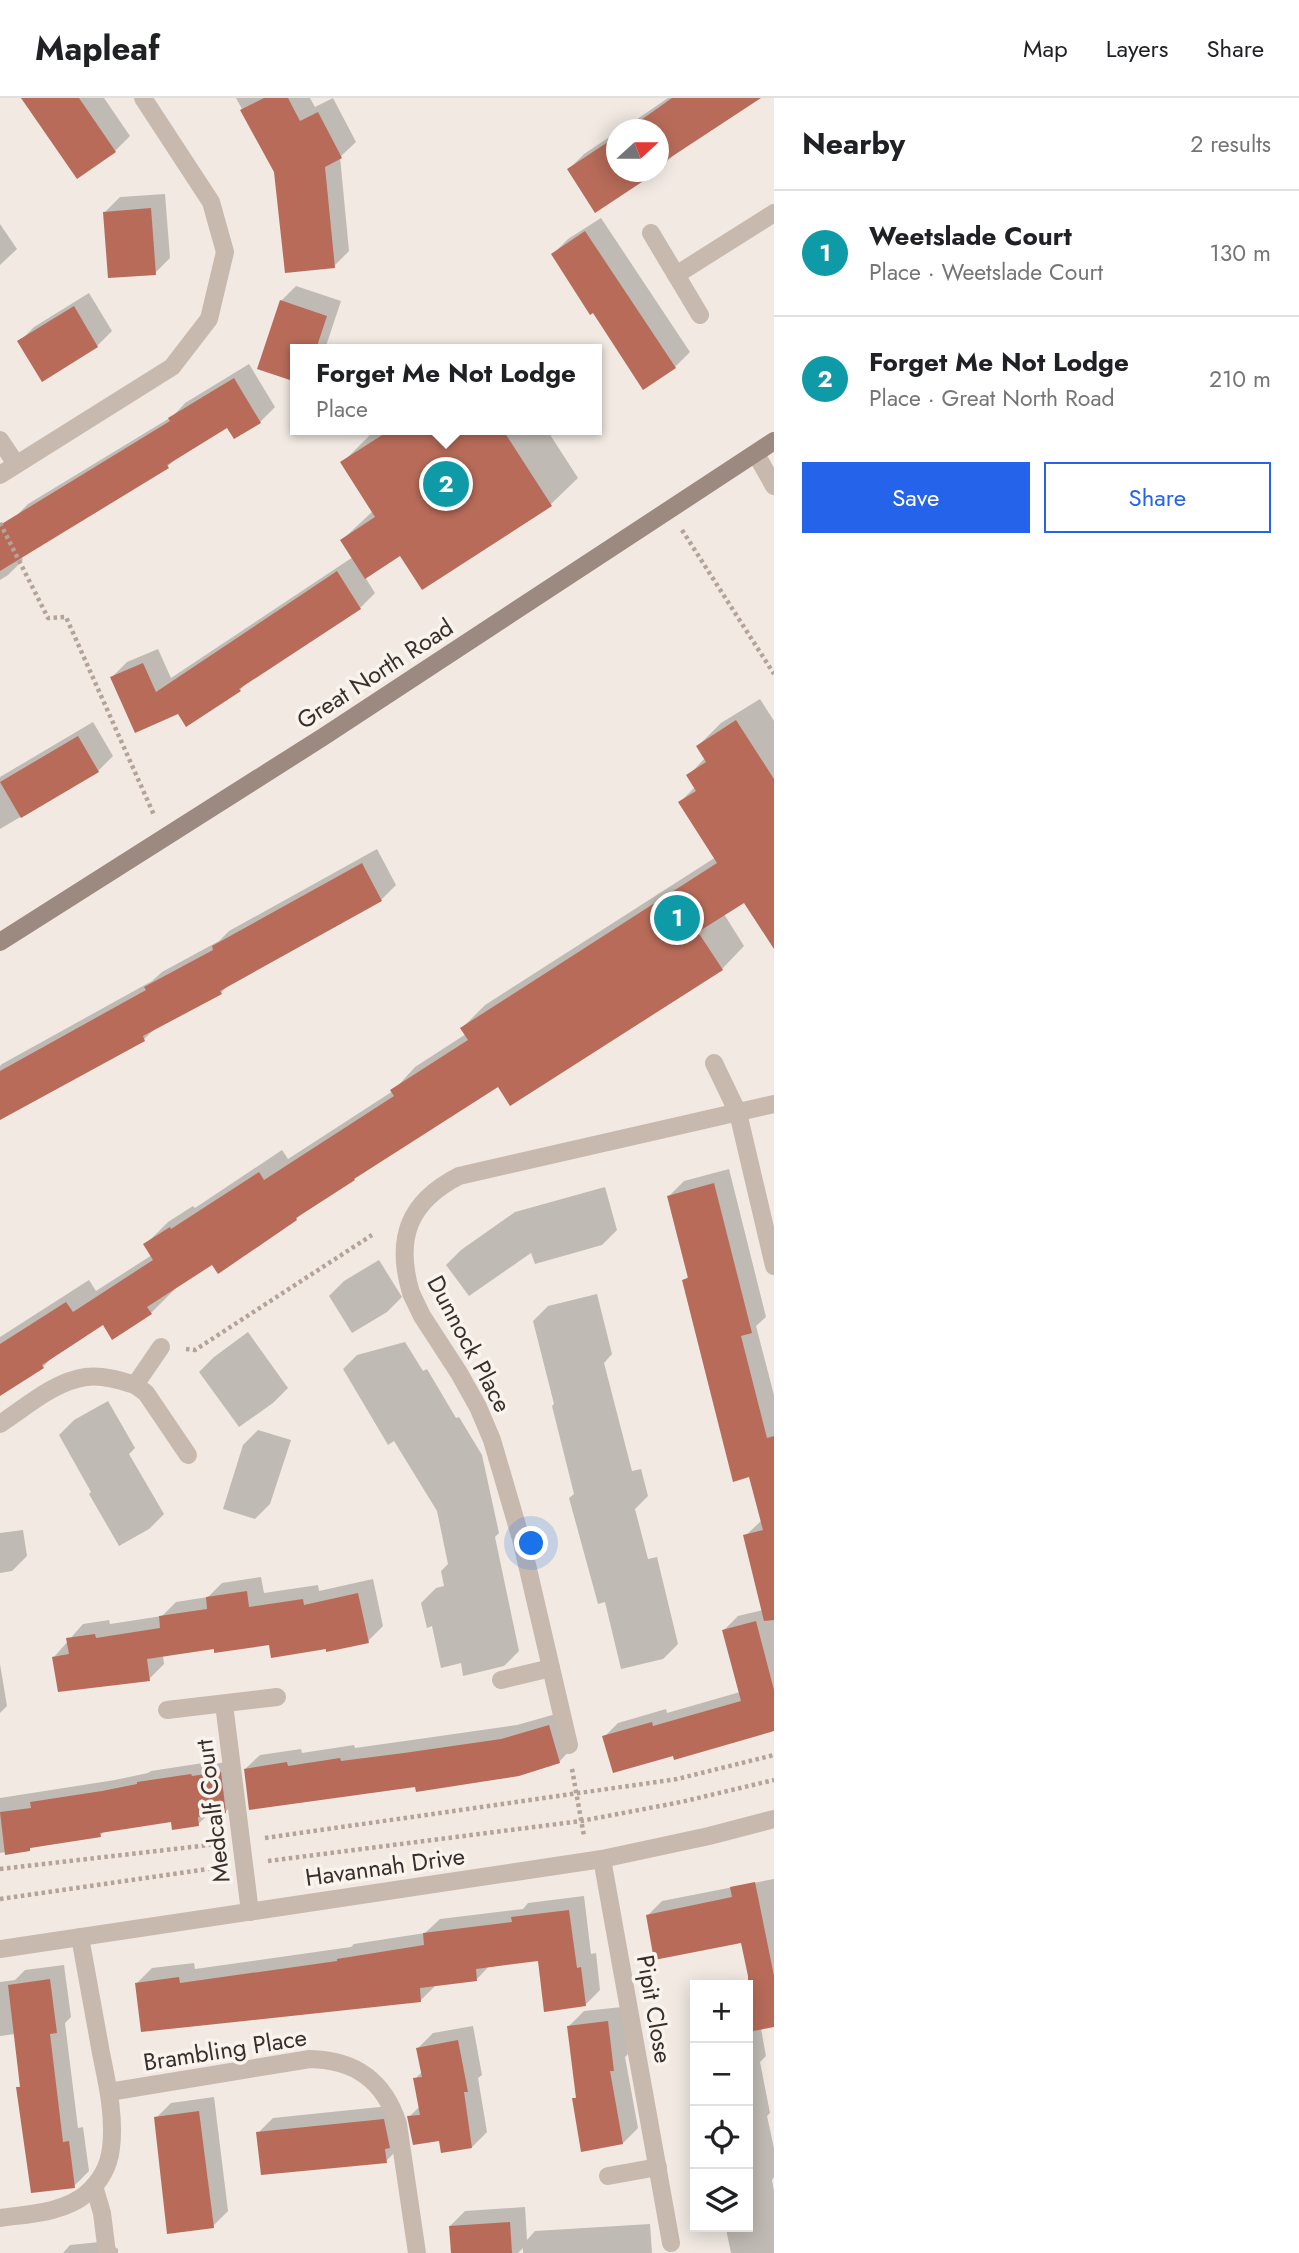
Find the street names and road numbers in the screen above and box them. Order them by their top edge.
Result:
street label: Great North Road [289,610,460,737]
street label: Dunnock Place [419,1269,520,1418]
street label: Medcalf Court [186,1737,239,1885]
street label: Havannah Drive [303,1838,467,1895]
street label: Pipit Close [628,1952,681,2066]
street label: Brambling Place [141,2019,309,2080]

